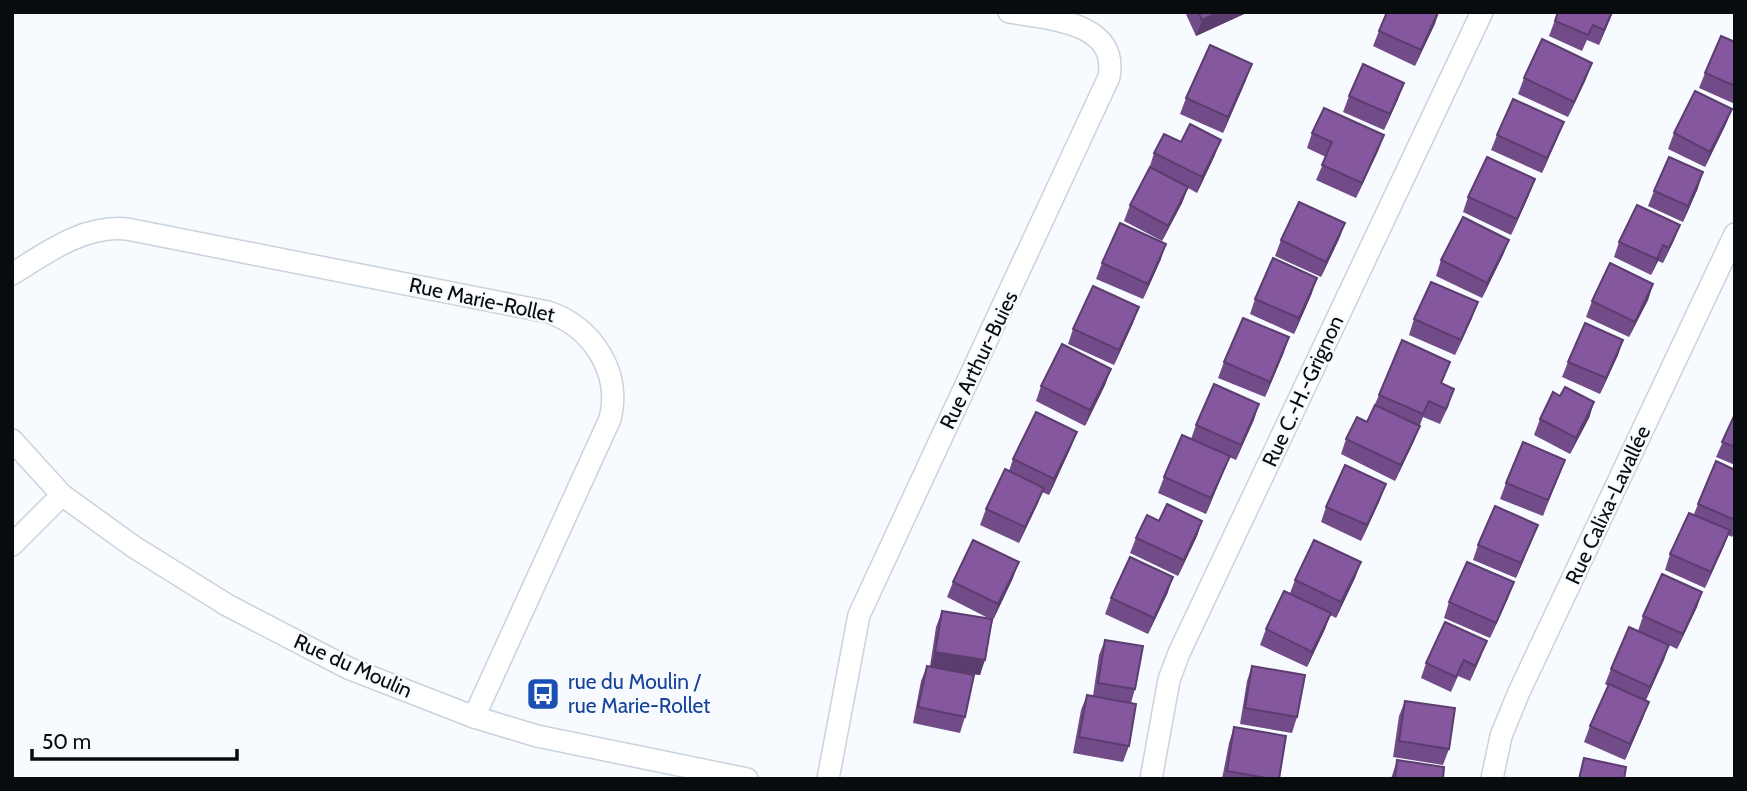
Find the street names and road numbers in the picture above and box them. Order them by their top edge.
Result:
street label: Rue Marie-Rollet [407,272,557,327]
street label: Rue Arthur-Buies [934,286,1023,433]
street label: Rue C.-H.-Grignon [1257,311,1348,470]
street label: Rue Calixa-Lavallée [1560,421,1655,588]
street label: Rue du Moulin [290,628,416,703]

